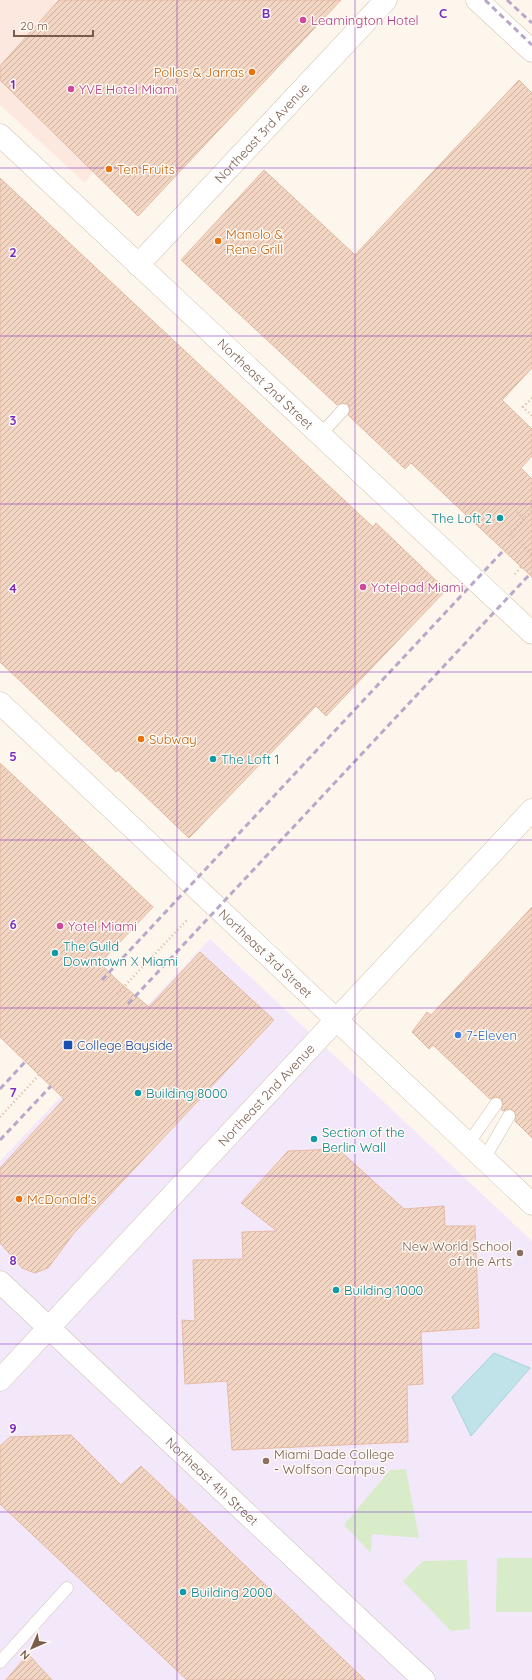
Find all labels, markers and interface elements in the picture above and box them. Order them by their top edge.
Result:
text: B [262,5,270,21]
text: C [439,5,447,21]
scale bar [14,12,93,38]
place label: Leamington Hotel [311,12,419,28]
marker: Leamington Hotel [298,15,308,25]
text: 20 m [20,18,48,33]
place label: Pollos & Jarras [154,64,244,80]
marker: Pollos & Jarras [247,67,257,77]
text: 1 [10,76,16,92]
street label: Northeast 3rd Avenue [211,80,312,186]
place label: YVE Hotel Miami [79,81,177,97]
marker: YVE Hotel Miami [66,84,76,94]
place label: Ten Fruits [117,161,175,177]
marker: Ten Fruits [104,164,114,174]
place label: Manolo & Rene Grill [226,226,283,257]
marker: Manolo & Rene Grill [213,236,223,246]
text: 2 [9,244,17,260]
street label: Northeast 2nd Street [215,335,317,432]
text: 3 [10,412,17,428]
place label: The Loft 2 [431,510,492,526]
marker: The Loft 2 [495,513,505,523]
place label: Yotelpad Miami [371,579,464,595]
text: 4 [9,580,17,596]
marker: Yotelpad Miami [358,582,368,592]
place label: Subway [149,731,197,747]
marker: Subway [136,734,146,744]
text: 5 [9,748,17,764]
place label: The Loft 1 [221,751,279,767]
marker: The Loft 1 [208,754,218,764]
street label: Northeast 3rd Street [216,906,316,1001]
text: 6 [9,916,17,932]
place label: Yotel Miami [68,918,137,934]
marker: Yotel Miami [55,921,65,931]
place label: The Guild Downtown X Miami [63,938,178,969]
marker: The Guild Downtown X Miami [50,948,60,958]
place label: 7-Eleven [466,1027,517,1043]
marker: 7-Eleven [453,1030,463,1040]
place label: College Bayside [77,1037,173,1053]
marker: College Bayside [62,1039,74,1051]
street label: Northeast 2nd Avenue [214,1040,318,1149]
text: 7 [9,1084,17,1100]
place label: Building 8000 [146,1085,228,1101]
marker: Building 8000 [133,1088,143,1098]
place label: Section of the Berlin Wall [322,1124,405,1155]
marker: Section of the Berlin Wall [309,1134,319,1144]
place label: McDonald's [27,1191,97,1207]
marker: McDonald's [14,1194,24,1204]
place label: New World School of the Arts [402,1238,512,1269]
marker: New World School of the Arts [515,1248,525,1258]
text: 8 [9,1252,17,1268]
place label: Building 1000 [344,1282,424,1298]
marker: Building 1000 [331,1285,341,1295]
text: 9 [9,1420,17,1436]
street label: Northeast 4th Street [162,1434,262,1529]
place label: Miami Dade College - Wolfson Campus [274,1446,394,1477]
marker: Miami Dade College - Wolfson Campus [261,1456,271,1466]
place label: Building 2000 [191,1584,273,1600]
marker: Building 2000 [178,1587,188,1597]
north arrow [12,1628,52,1668]
text: N [17,1647,33,1663]

